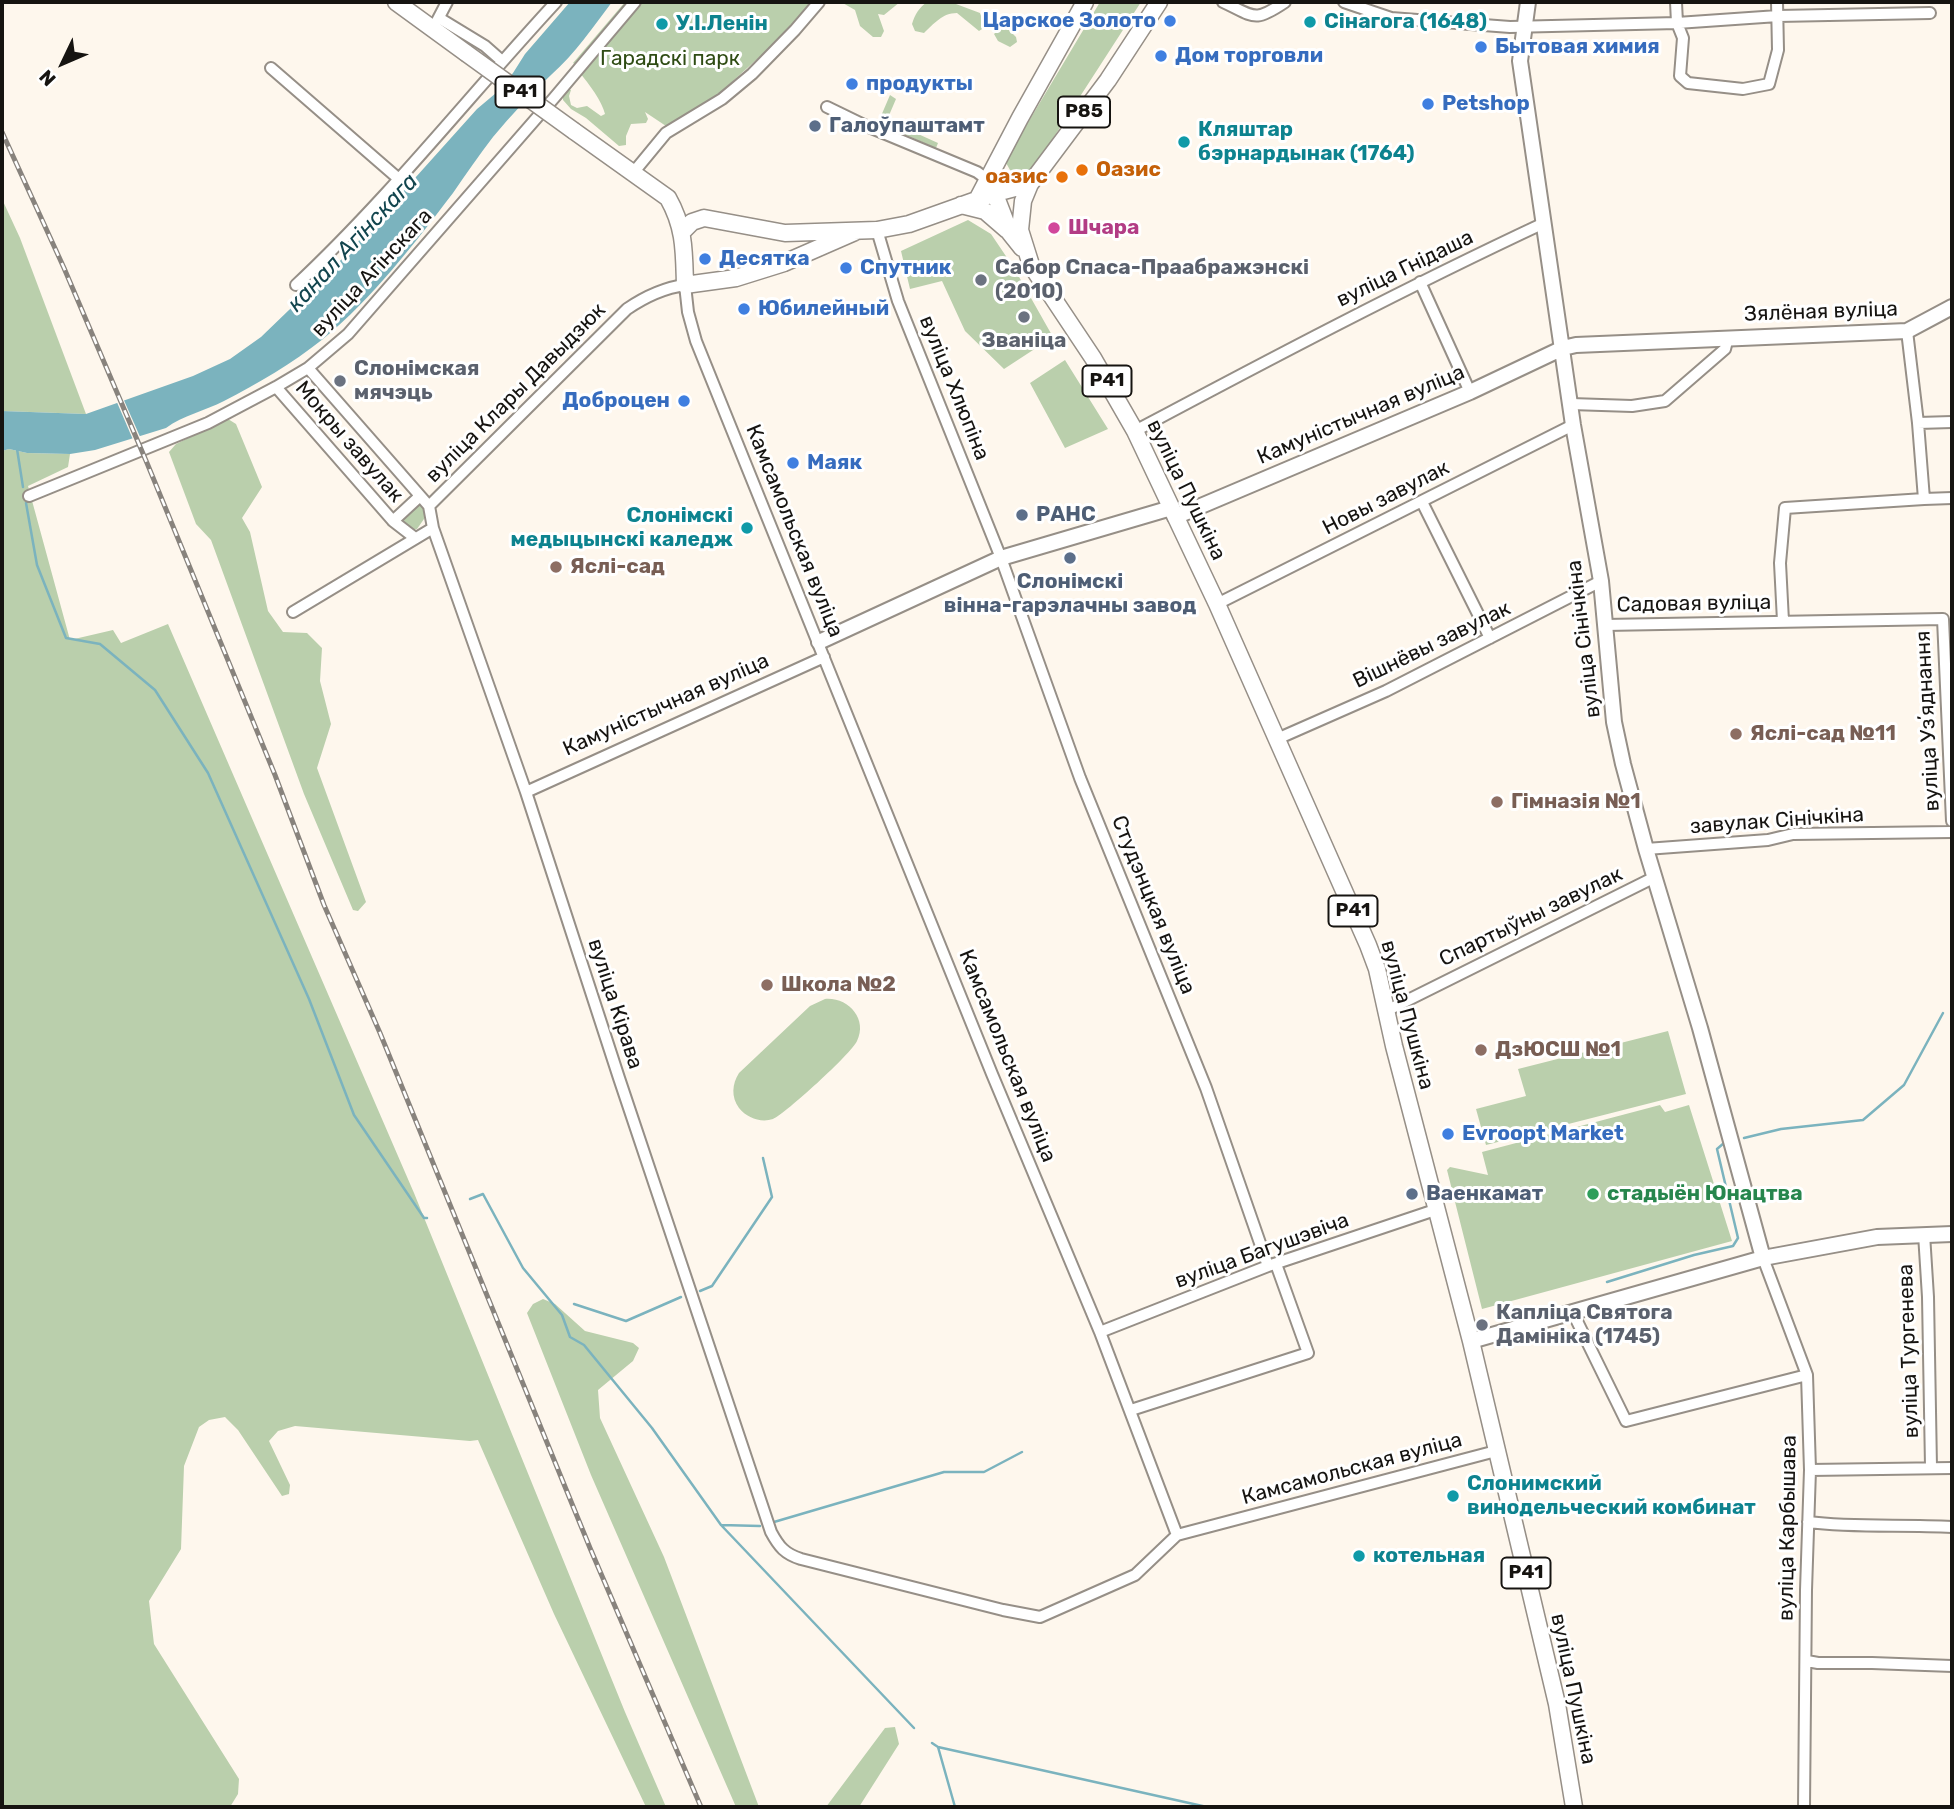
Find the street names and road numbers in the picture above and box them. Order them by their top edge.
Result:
road number: Р41 [496,76,544,108]
road number: Р85 [1058,96,1110,128]
street label: вуліца Агінскага [306,204,438,342]
street label: вуліца Гнідаша [1333,225,1477,313]
street label: Зялёная вуліца [1744,297,1898,327]
street label: вуліца Клары Давыдзюк [421,298,611,488]
street label: вуліца Хлюпіна [914,312,994,464]
street label: Камуністычная вуліца [1253,360,1469,470]
road number: Р41 [1082,366,1132,396]
street label: Мокры завулак [289,376,409,508]
street label: вуліца Пушкіна [1141,416,1231,564]
street label: Камсамольская вуліца [740,421,848,641]
street label: Новы завулак [1318,455,1454,541]
street label: вуліца Сінічкіна [1562,559,1606,719]
street label: Садовая вуліца [1616,590,1772,618]
street label: Вішнёвы завулак [1349,596,1515,694]
street label: вуліца Узʼяднання [1911,630,1945,812]
street label: Камуністычная вуліца [559,648,773,762]
street label: завулак Сінічкіна [1689,802,1865,840]
street label: Студэнцкая вуліца [1106,812,1200,998]
street label: Спартыўны завулак [1435,862,1627,972]
road number: Р41 [1328,896,1378,926]
street label: вуліца Кірава [582,936,648,1072]
street label: вуліца Пушкіна [1375,938,1439,1092]
street label: Камсамольская вуліца [953,946,1061,1166]
street label: вуліца Багушэвіча [1172,1208,1352,1294]
street label: вуліца Тургенева [1893,1263,1925,1439]
street label: Камсамольская вуліца [1239,1427,1465,1511]
street label: вуліца Карбышава [1774,1435,1802,1621]
road number: Р41 [1502,1558,1550,1588]
street label: вуліца Пушкіна [1545,1611,1601,1767]

